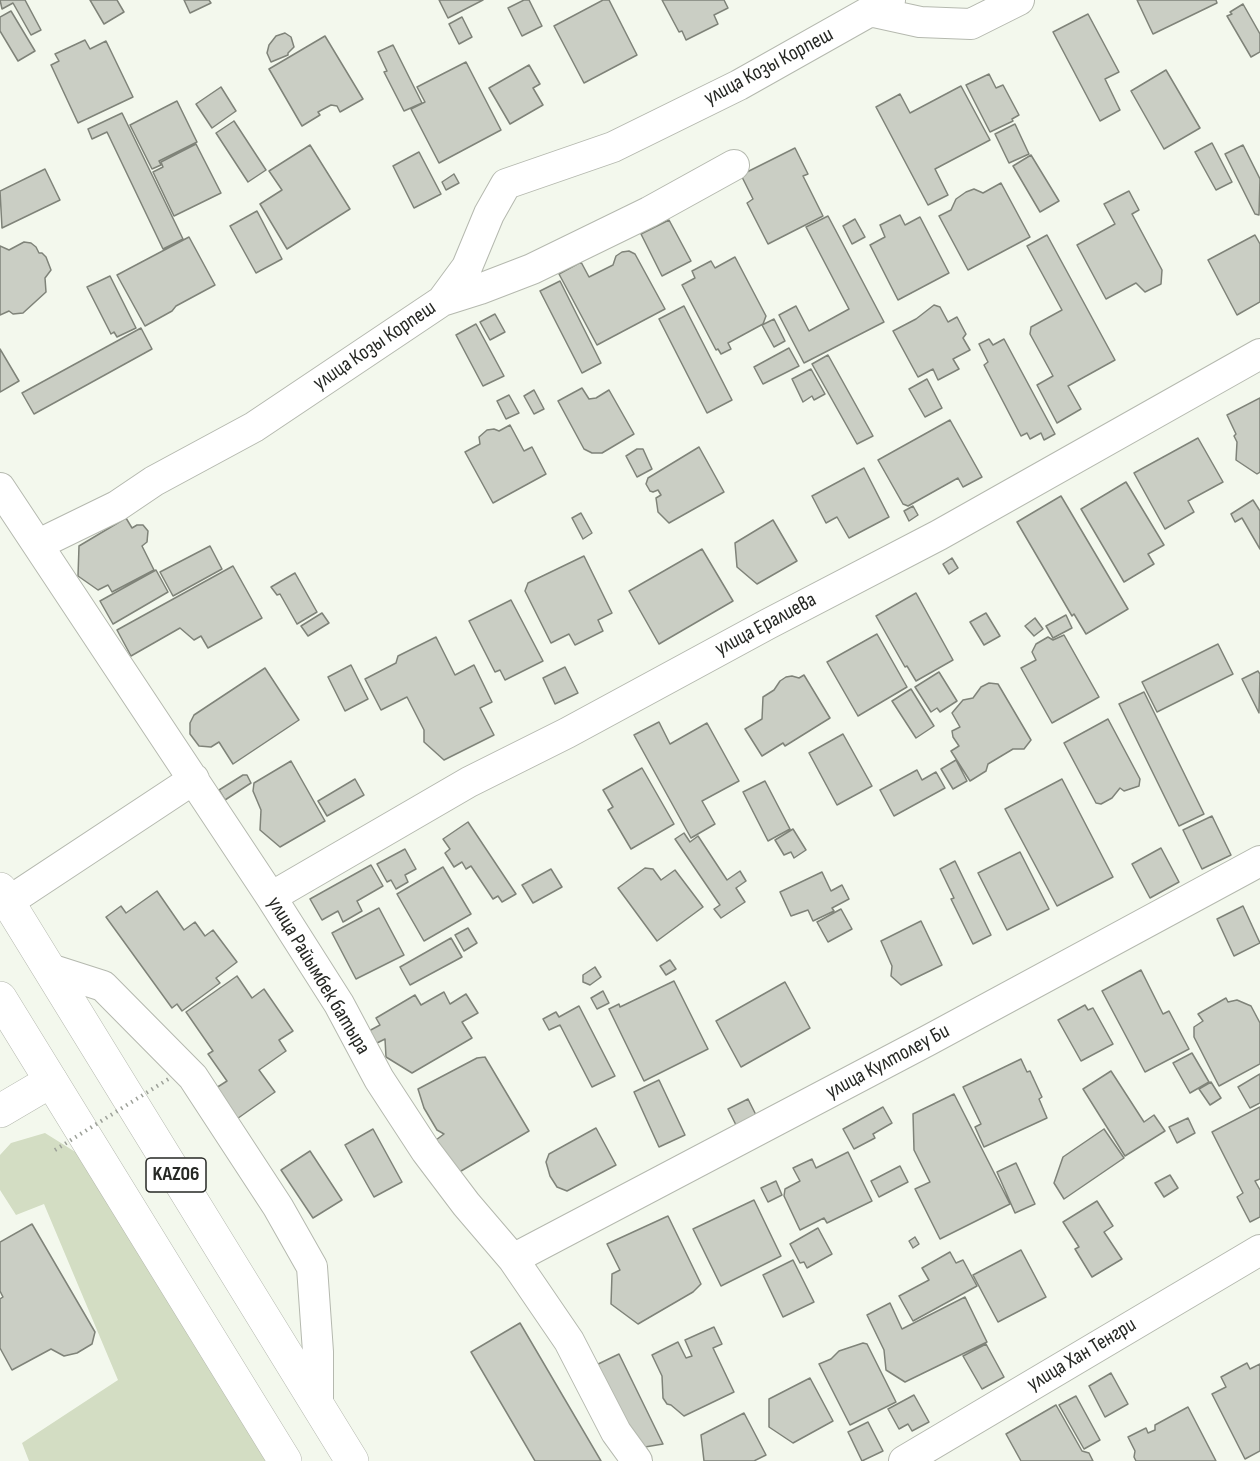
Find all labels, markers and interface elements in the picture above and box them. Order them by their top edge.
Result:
street label: улица Козы Корпеш [700,22,838,112]
street label: улица Козы Корпеш [309,296,441,396]
street label: улица Ералиева [711,588,821,662]
street label: улица Райымбек батыра [261,893,375,1059]
street label: улица Култолеу Би [822,1019,954,1105]
road number: KАZ06 [146,1158,206,1192]
street label: улица Хан Тенгри [1023,1313,1141,1397]

